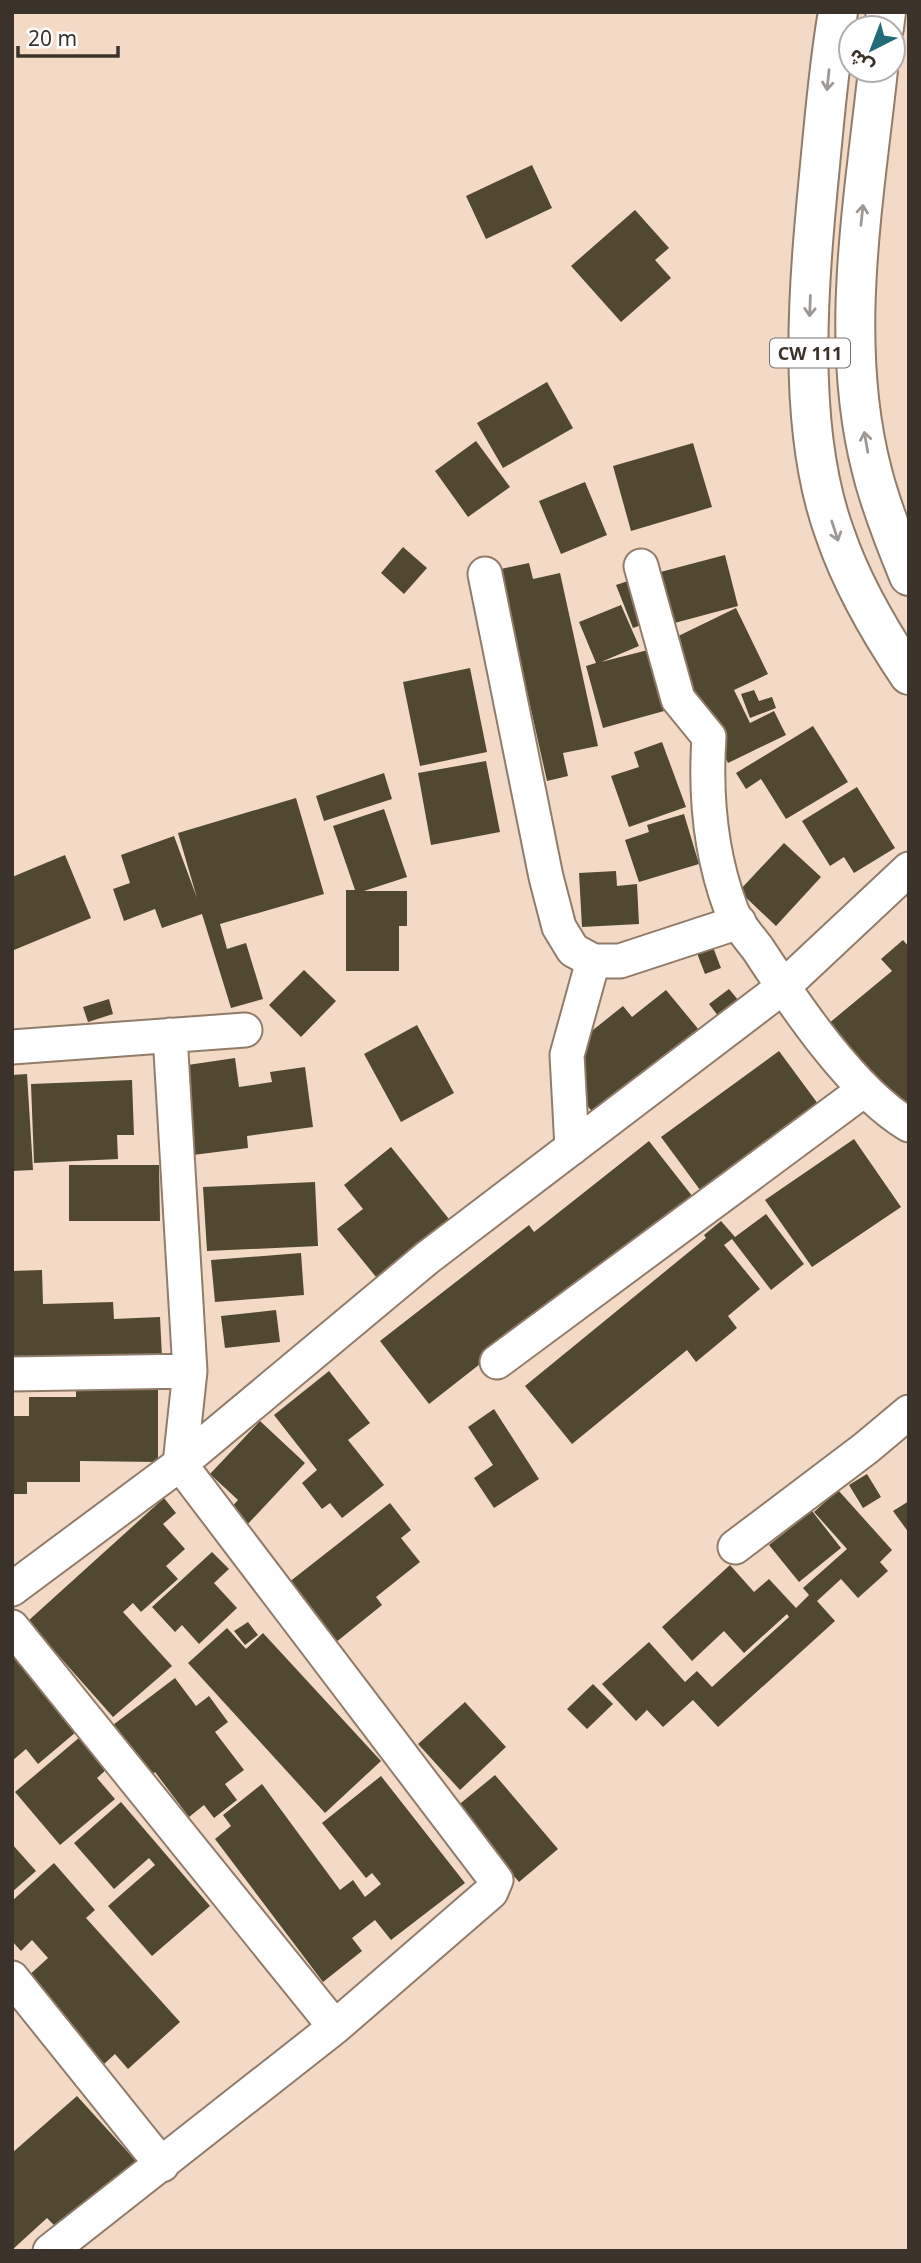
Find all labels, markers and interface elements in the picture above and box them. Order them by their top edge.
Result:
scale bar [18,14,117,58]
north arrow [837,14,907,84]
text: 20 m [28,24,77,52]
text: ش [842,43,879,80]
one-way arrow [822,68,835,91]
one-way arrow [856,204,869,227]
one-way arrow [803,295,817,318]
road number: CW 111 [770,338,850,368]
one-way arrow [859,431,872,454]
one-way arrow [829,520,842,542]

